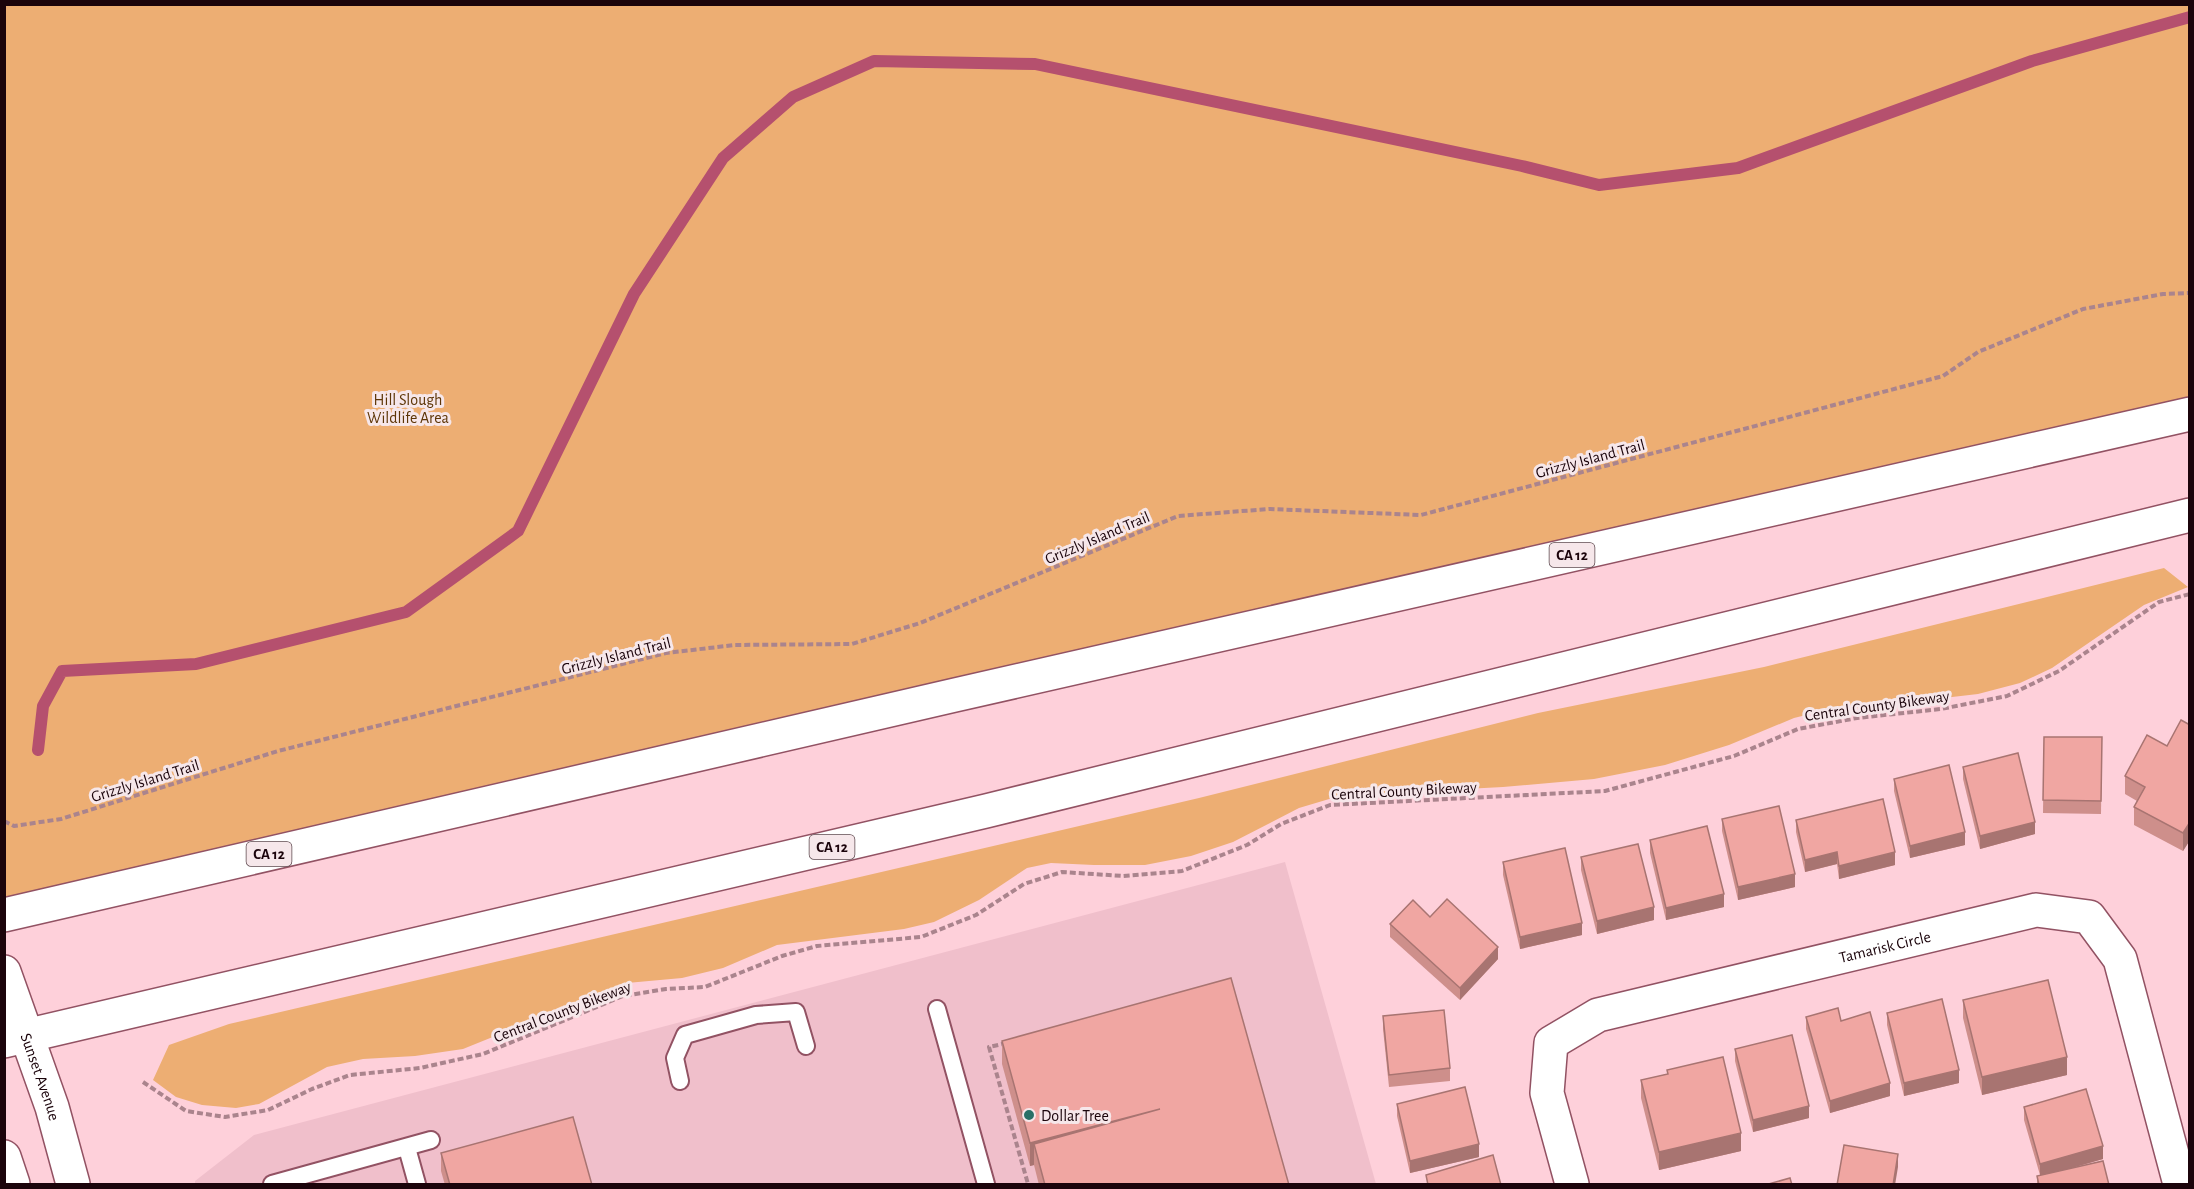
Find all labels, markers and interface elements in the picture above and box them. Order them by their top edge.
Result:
park label: Hill Slough Wildlife Area [367,392,449,426]
street label: Grizzly Island Trail [1534,437,1647,482]
street label: Grizzly Island Trail [1043,509,1153,568]
road number: CA 12 [1550,543,1594,567]
street label: Grizzly Island Trail [560,635,673,678]
street label: Central County Bikeway [1804,688,1951,725]
street label: Grizzly Island Trail [89,757,202,806]
street label: Central County Bikeway [1331,779,1478,804]
road number: CA 12 [810,835,854,859]
road number: CA 12 [246,842,292,866]
street label: Tamarisk Circle [1837,929,1932,966]
street label: Central County Bikeway [491,978,634,1046]
street label: Sunset Avenue [17,1031,62,1122]
marker: Dollar Tree [1022,1108,1036,1122]
place label: Dollar Tree [1041,1108,1109,1124]

